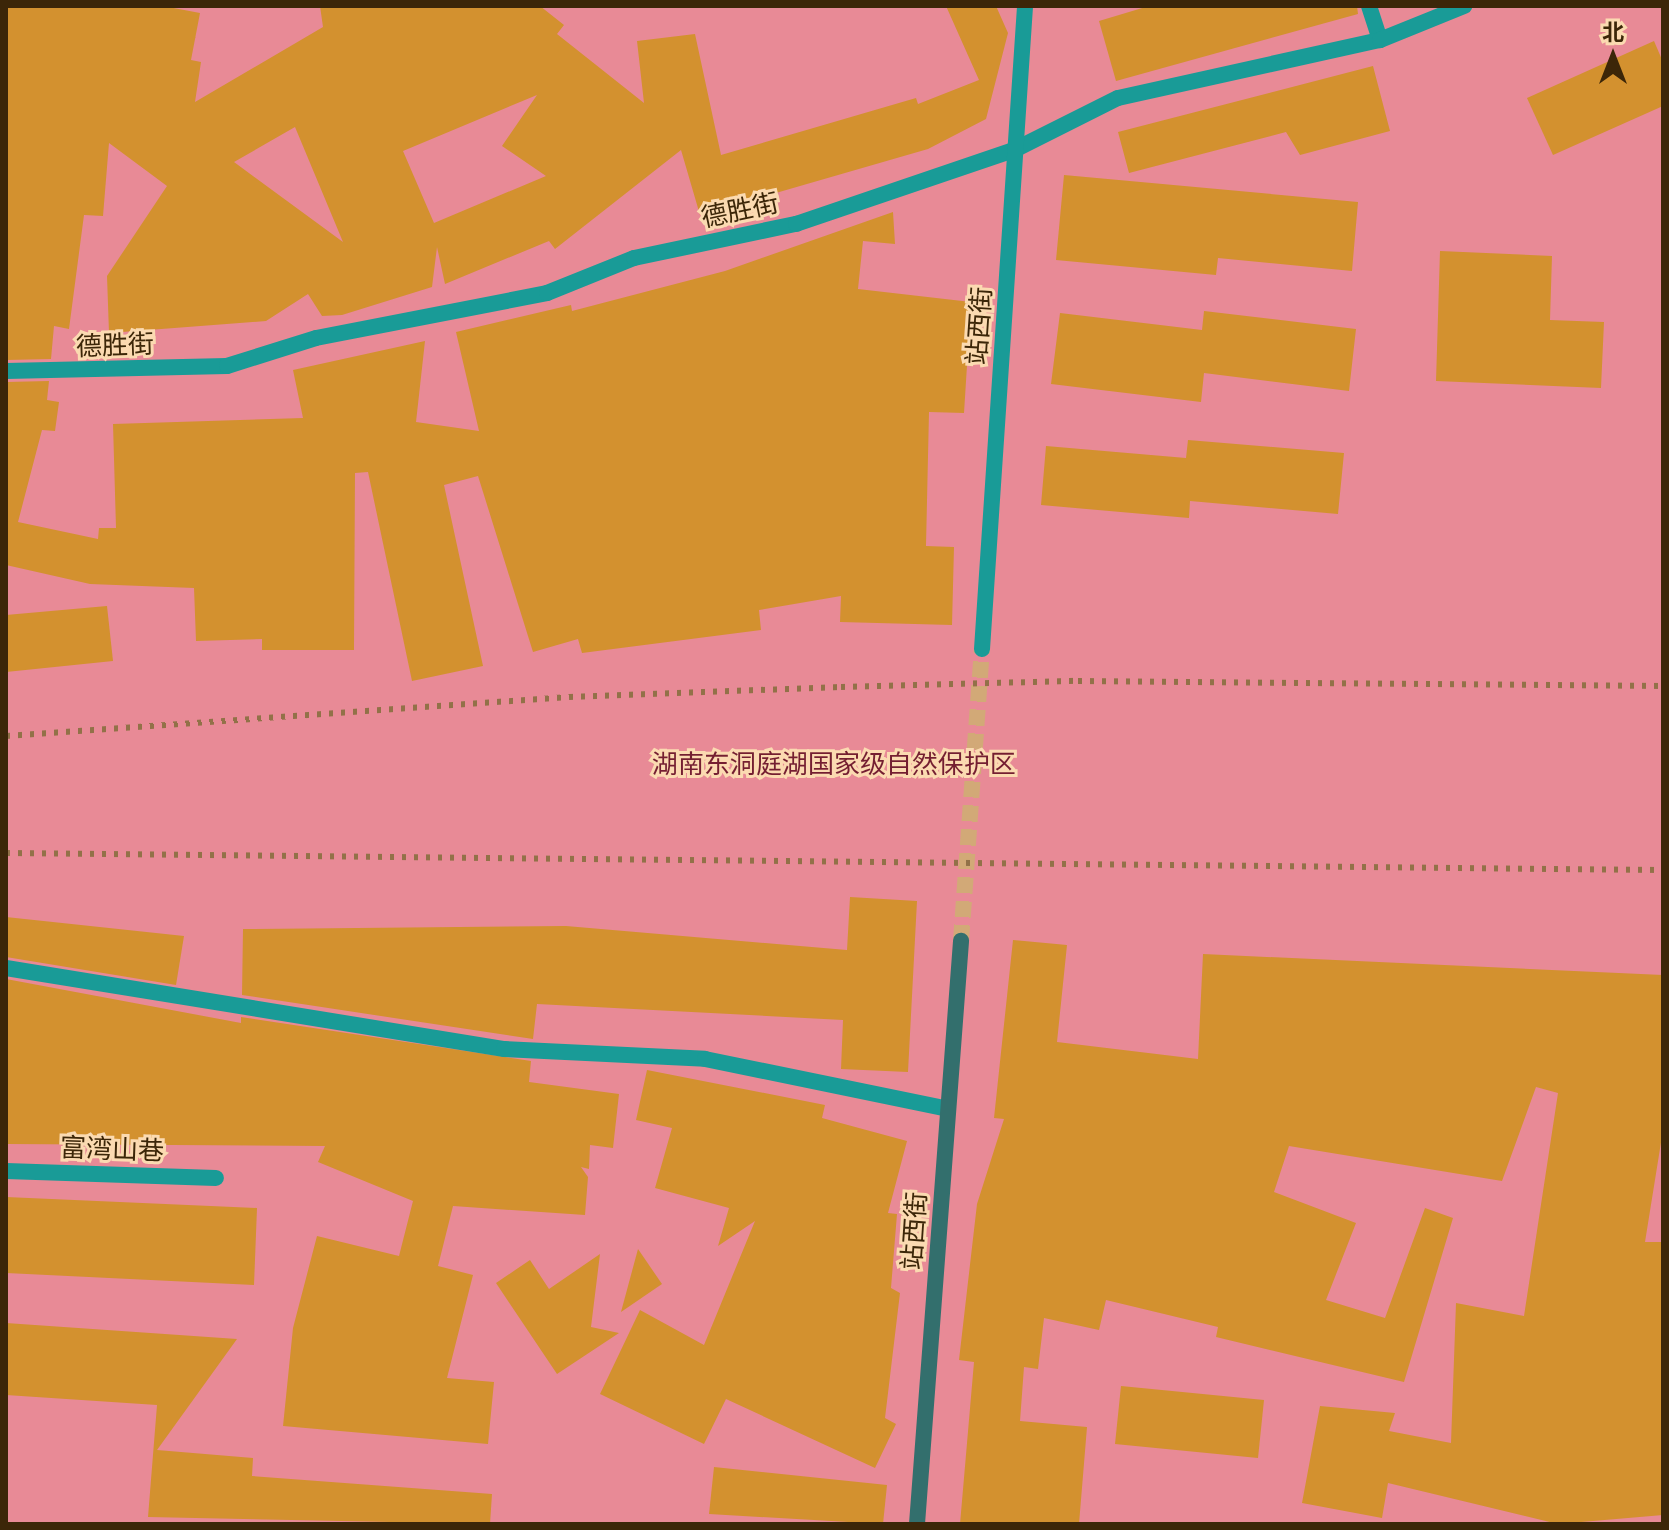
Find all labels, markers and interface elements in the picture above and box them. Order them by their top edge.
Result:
north arrow [1573,16,1653,96]
text: 北 [1602,19,1624,45]
street label: 德胜街 [699,188,781,234]
street label: 站西街 [962,286,998,366]
street label: 德胜街 [75,329,155,363]
park label: 湖南东洞庭湖国家级自然保护区 [652,749,1016,781]
street label: 富湾山巷 [59,1133,165,1167]
street label: 站西街 [897,1191,933,1271]

